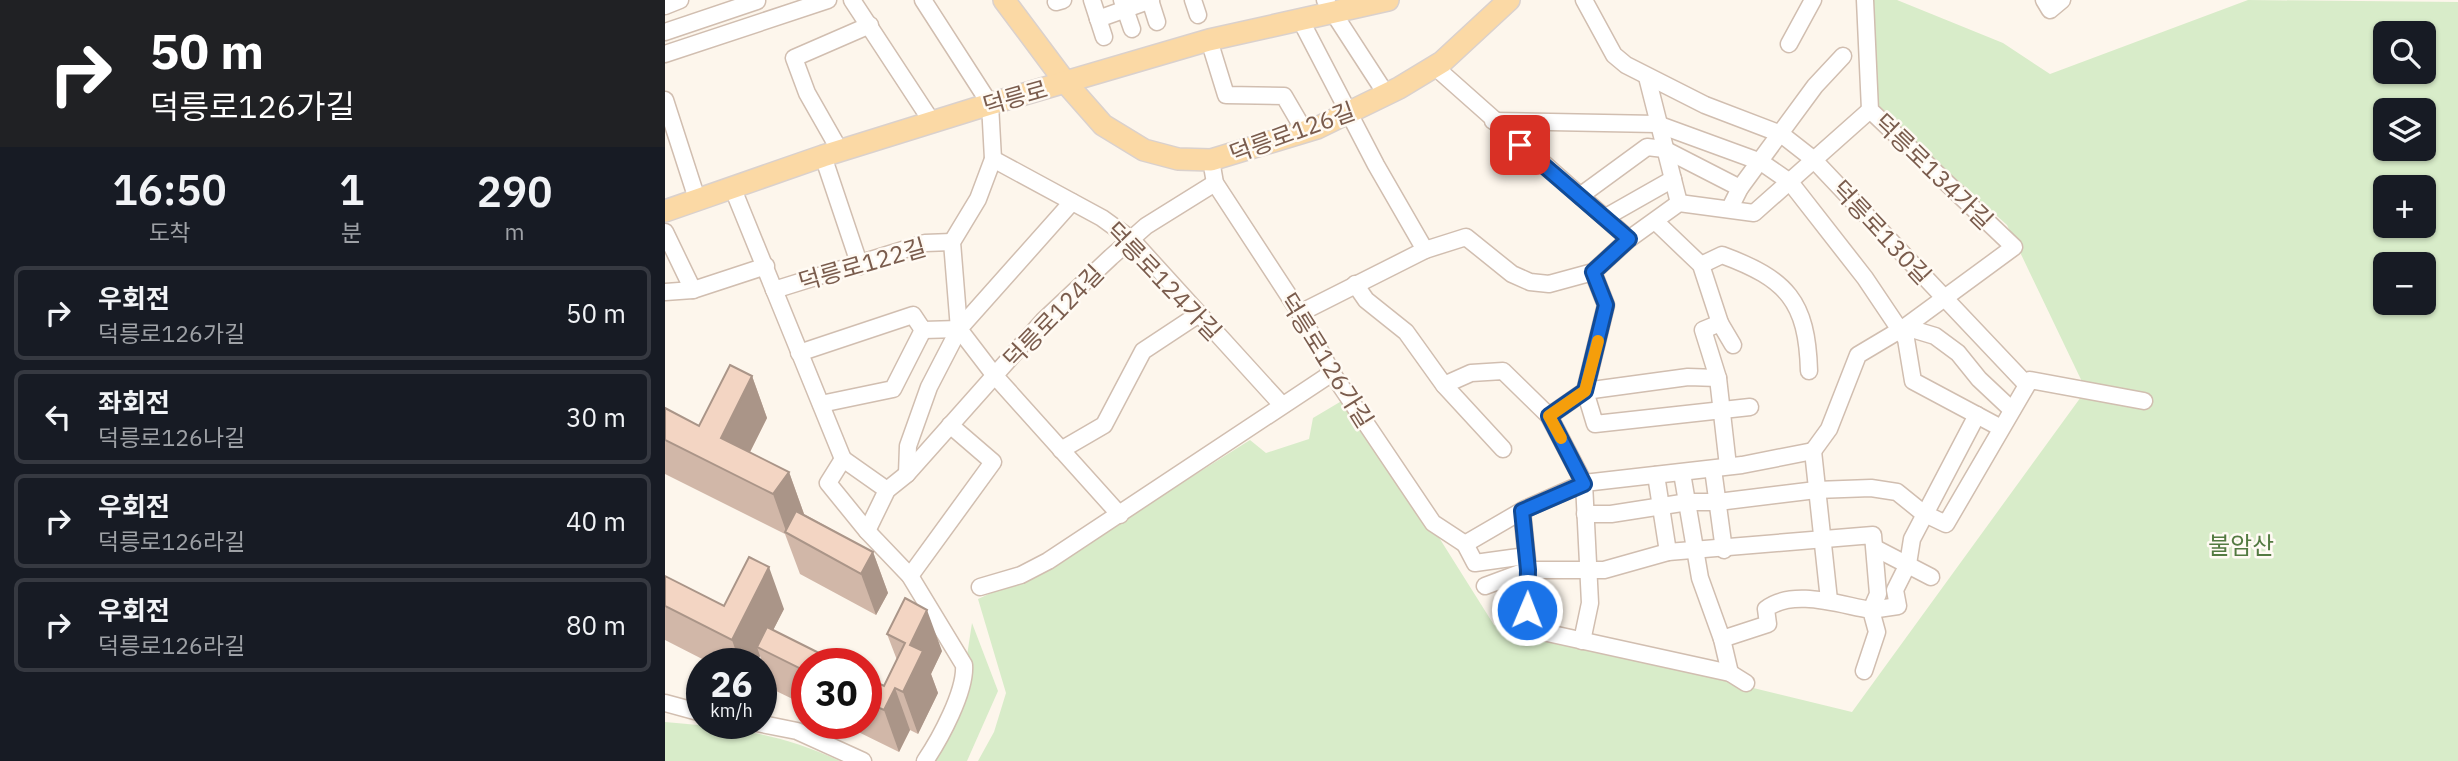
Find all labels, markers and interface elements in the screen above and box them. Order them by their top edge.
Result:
text: 50 m [150,19,264,82]
map controls [2373,21,2436,315]
button: search [2373,21,2436,84]
icon: right [35,28,126,119]
street label: 덕릉로 [979,72,1051,122]
text: 덕릉로126가길 [150,85,355,127]
street label: 덕릉로126길 [1225,94,1359,170]
button: layers [2373,98,2436,161]
street label: 덕릉로134가길 [1868,106,2000,236]
pin [1490,115,1550,175]
icon: arrive [1501,126,1539,164]
text: 16:50 [112,162,227,217]
text: 1 [339,162,364,217]
text: 290 [477,164,552,219]
street label: 덕릉로130길 [1825,173,1939,291]
button: + [2373,175,2436,238]
street label: 덕릉로124가길 [1099,215,1229,347]
text: m [505,216,525,246]
text: 도착 [148,217,191,247]
text: 분 [341,217,362,247]
street label: 덕릉로122길 [794,230,930,298]
button: − [2373,252,2436,315]
street label: 덕릉로124길 [996,258,1110,374]
text: 우회전 [98,281,170,315]
street label: 덕릉로126가길 [1273,286,1381,434]
icon: right [39,294,77,332]
text: 50 m [566,296,626,330]
text: 덕릉로126가길 [98,318,245,348]
text: 좌회전 [98,385,170,419]
icon: left [39,398,77,436]
text: 30 m [566,400,626,434]
text: 덕릉로126나길 [98,422,245,452]
text: 우회전 [98,489,170,523]
icon: right [39,502,77,540]
text: 40 m [566,504,626,538]
text: 덕릉로126라길 [98,526,245,556]
park label: 불암산 [2208,529,2274,561]
position arrow [1490,573,1564,647]
text: 우회전 [98,593,170,627]
icon: right [39,606,77,644]
text: 80 m [566,608,626,642]
text: 덕릉로126라길 [98,630,245,660]
speed limit sign: 30 [791,648,882,739]
text: 26 [710,661,753,707]
text: km/h [710,699,753,722]

